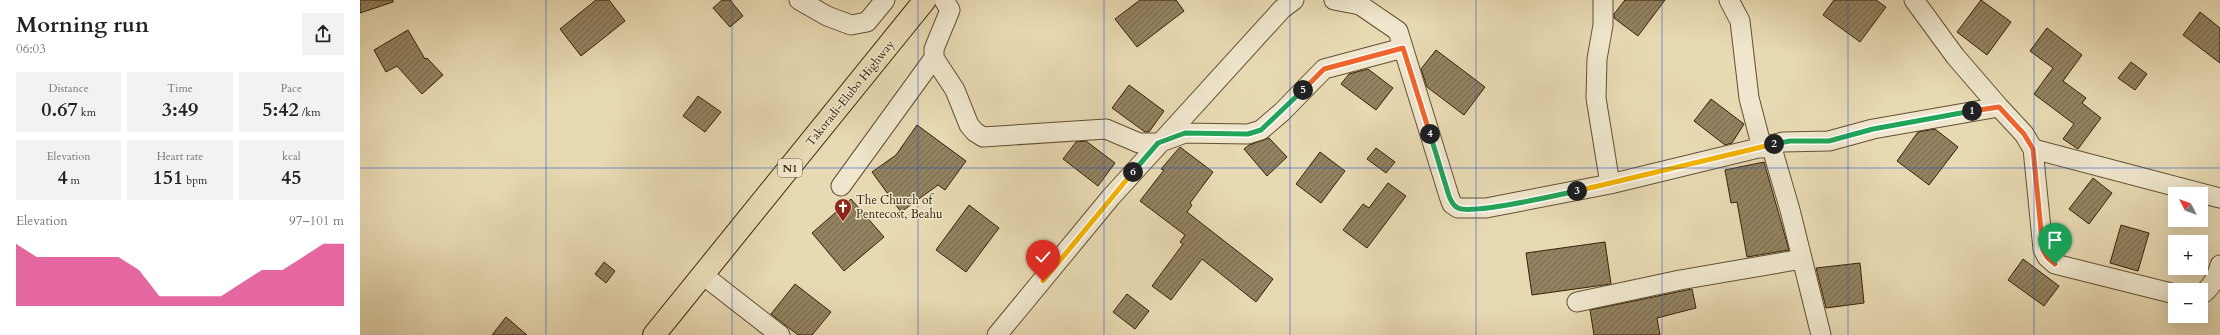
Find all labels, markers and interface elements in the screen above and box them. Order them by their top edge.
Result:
text: Morning run [16,10,149,40]
button: share [302,13,344,55]
street label: Takoradi-Elubo Highway [802,36,898,150]
text: 06:03 [16,40,46,58]
pin: 5 [1293,80,1313,100]
text: Distance [49,81,89,96]
text: Time [167,81,193,96]
text: Pace [281,81,302,96]
text: 5 [1300,82,1306,97]
text: 0.67 [41,96,78,123]
text: 3:49 [162,96,198,123]
text: 5:42 [262,96,299,123]
pin: 1 [1962,101,1982,121]
text: 1 [1969,103,1975,118]
text: km [78,105,96,120]
text: /km [299,105,320,120]
pin: 4 [1420,124,1440,144]
text: 4 [1427,126,1433,141]
pin: 2 [1764,134,1784,154]
text: 2 [1771,136,1777,151]
text: Elevation [47,149,91,164]
text: Heart rate [157,149,203,164]
text: kcal [282,149,301,164]
road number: N1 [778,159,802,177]
pin: 6 [1123,162,1143,182]
text: 4 [57,164,68,191]
text: 151 [153,164,183,191]
text: 45 [281,164,302,191]
text: 6 [1130,164,1136,179]
text: m [68,173,80,188]
text: bpm [183,173,207,188]
pin: 3 [1567,181,1587,201]
text: 3 [1574,183,1580,198]
north arrow [2168,187,2208,227]
map controls [2168,187,2208,323]
place label: The Church of Pentecost, Beahu [856,192,943,222]
church icon: The Church of Pentecost, Beahu [833,197,853,222]
text: Elevation [16,212,68,230]
text: 97–101 m [289,212,344,230]
pin [2038,223,2072,264]
icon: arrive [2044,229,2066,251]
button: + [2168,235,2208,275]
pin [1026,240,1060,281]
icon: check [1032,246,1054,268]
button: − [2168,283,2208,323]

